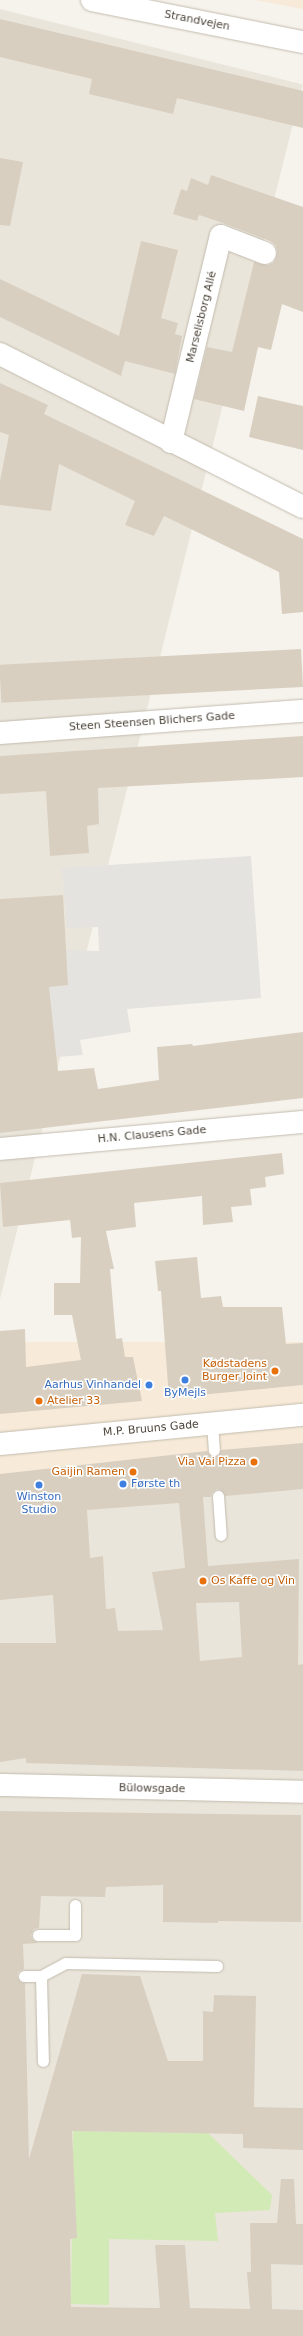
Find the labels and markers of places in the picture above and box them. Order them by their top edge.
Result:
place label: Kødstadens Burger Joint [202,1358,267,1384]
marker: Kødstadens Burger Joint [270,1366,280,1376]
marker: ByMejls [180,1375,190,1385]
place label: Aarhus Vinhandel [44,1378,141,1392]
marker: Aarhus Vinhandel [144,1380,154,1390]
place label: ByMejls [164,1386,206,1400]
place label: Atelier 33 [47,1394,100,1408]
marker: Atelier 33 [34,1396,44,1406]
place label: Via Vai Pizza [178,1455,246,1469]
marker: Via Vai Pizza [249,1457,259,1467]
place label: Gaijin Ramen [52,1465,125,1479]
marker: Gaijin Ramen [128,1467,138,1477]
place label: Første th [131,1477,180,1491]
marker: Første th [118,1479,128,1489]
marker: Winston Studio [34,1480,44,1490]
place label: Winston Studio [17,1491,61,1517]
place label: Os Kaffe og Vin [211,1574,295,1588]
marker: Os Kaffe og Vin [198,1576,208,1586]

